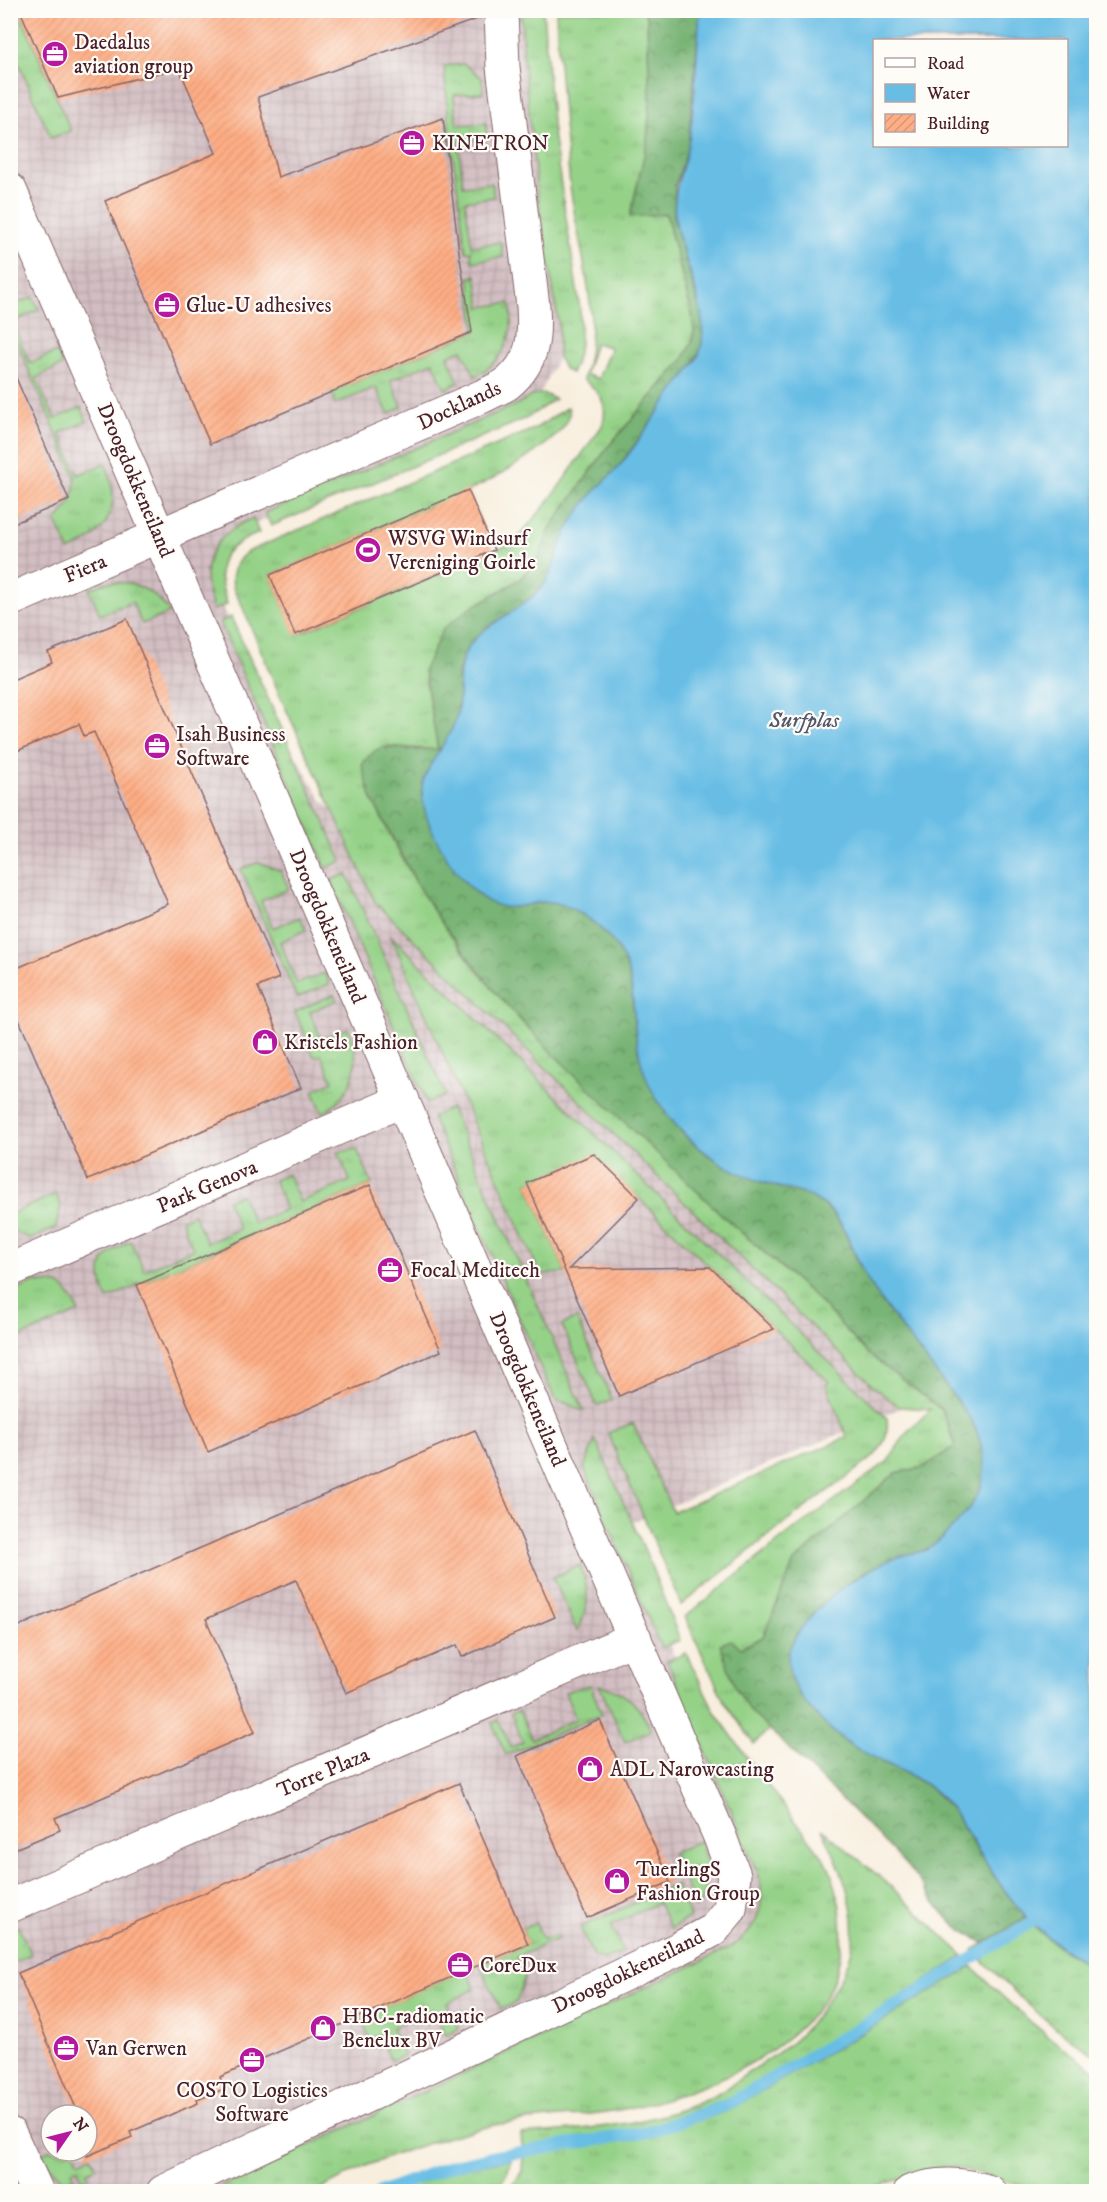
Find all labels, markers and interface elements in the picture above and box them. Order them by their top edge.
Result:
place label: Daedalus aviation group [74,30,193,80]
office icon: Daedalus aviation group [40,39,70,69]
legend [873,39,1068,147]
text: Road [927,53,964,75]
text: Water [926,83,970,105]
text: Building [927,113,989,135]
office icon: KINETRON [397,128,427,158]
place label: KINETRON [432,131,549,157]
office icon: Glue-U adhesives [152,290,182,320]
place label: Glue-U adhesives [186,293,331,319]
street label: Docklands [414,375,505,436]
street label: Droogdokkeneiland [91,399,180,562]
place label: WSVG Windsurf Vereniging Goirle [387,526,536,576]
sports icon: WSVG Windsurf Vereniging Goirle [353,535,383,565]
street label: Fiera [60,548,111,589]
water label: Surfplas [768,707,840,734]
place label: Isah Business Software [176,722,286,772]
office icon: Isah Business Software [142,731,172,761]
street label: Droogdokkeneiland [283,845,372,1008]
shop icon: Kristels Fashion [250,1027,280,1057]
place label: Kristels Fashion [284,1030,418,1056]
street label: Park Genova [153,1154,262,1220]
office icon: Focal Meditech [375,1255,405,1285]
place label: Focal Meditech [410,1258,540,1284]
street label: Droogdokkeneiland [483,1308,572,1471]
street label: Torre Plaza [273,1742,374,1804]
shop icon: ADL Narowcasting [575,1754,605,1784]
place label: ADL Narowcasting [610,1757,774,1783]
place label: TuerlingS Fashion Group [636,1857,760,1907]
shop icon: TuerlingS Fashion Group [602,1866,632,1896]
street label: Droogdokkeneiland [548,1924,709,2020]
office icon: CoreDux [445,1950,475,1980]
place label: CoreDux [480,1953,557,1979]
place label: HBC-radiomatic Benelux BV [342,2004,484,2054]
shop icon: HBC-radiomatic Benelux BV [308,2013,338,2043]
office icon: Van Gerwen [51,2033,81,2063]
place label: Van Gerwen [85,2036,187,2062]
office icon: COSTO Logistics Software [237,2045,267,2075]
place label: COSTO Logistics Software [176,2078,328,2128]
north arrow [39,2103,99,2163]
text: N [69,2114,92,2136]

